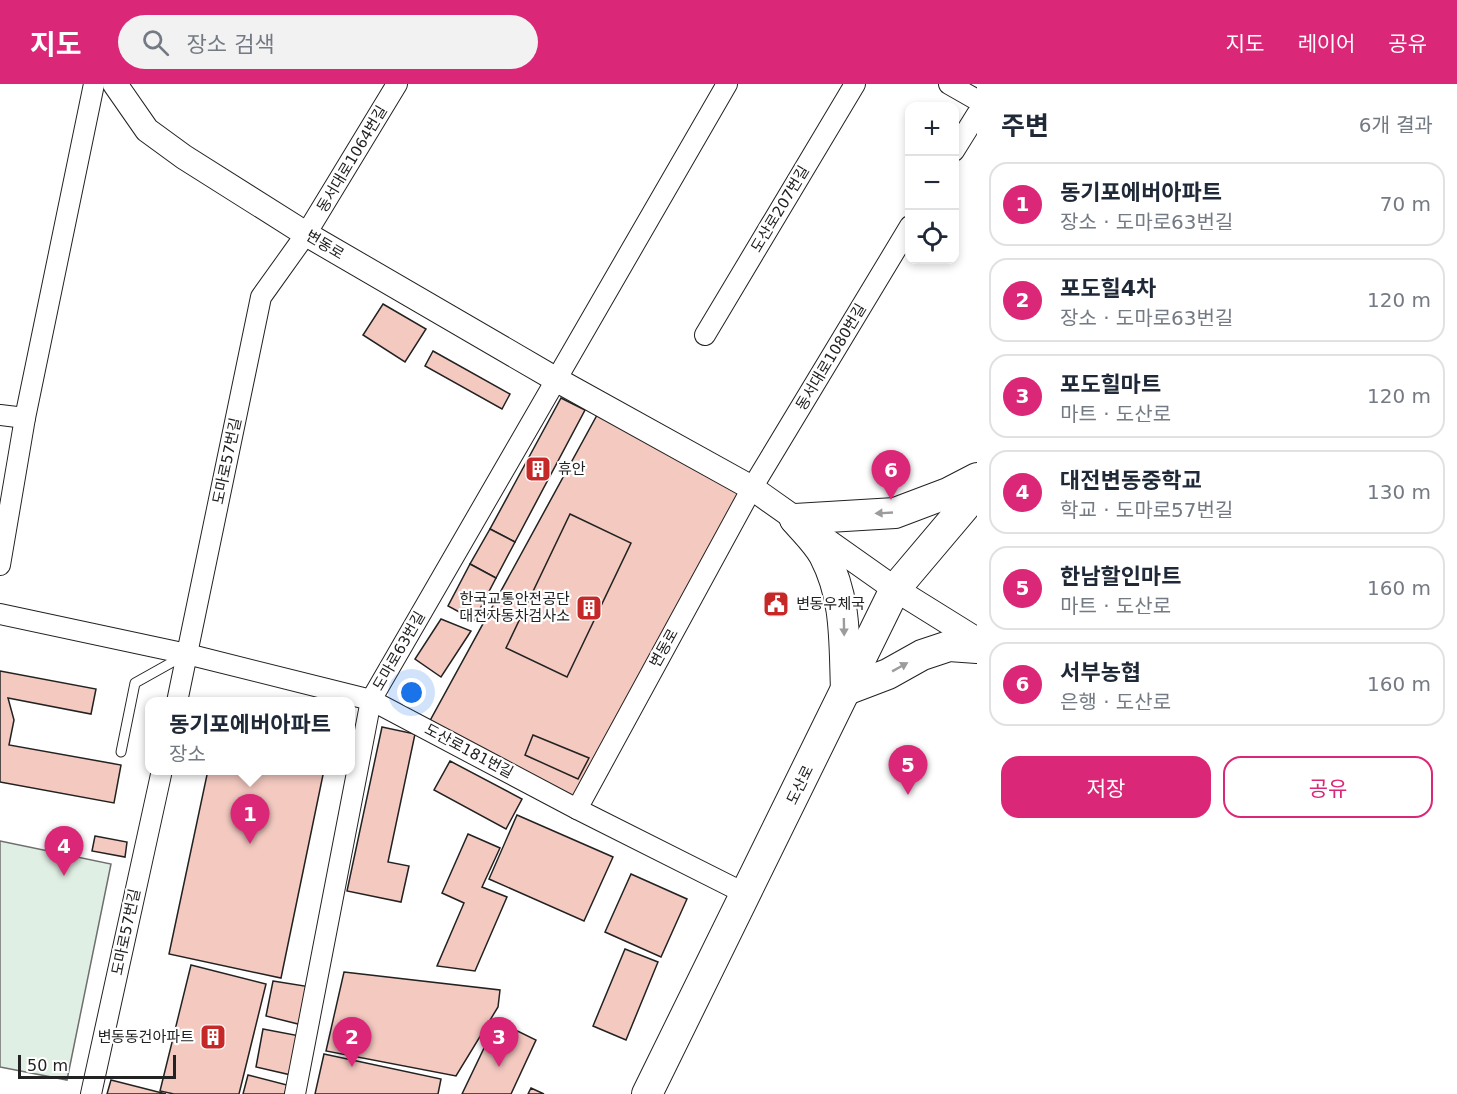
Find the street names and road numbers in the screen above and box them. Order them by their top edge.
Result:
street label: 동서대로1064번길 [313,103,391,215]
street label: 도산로207번길 [747,163,813,255]
street label: 변동로 [303,227,347,263]
street label: 동서대로1080번길 [792,301,870,413]
street label: 도마로57번길 [209,416,245,506]
street label: 도마로63번길 [369,608,429,694]
street label: 변동로 [646,626,682,670]
street label: 도산로181번길 [422,720,516,782]
street label: 도산로 [783,762,817,808]
street label: 도마로57번길 [108,887,144,977]

